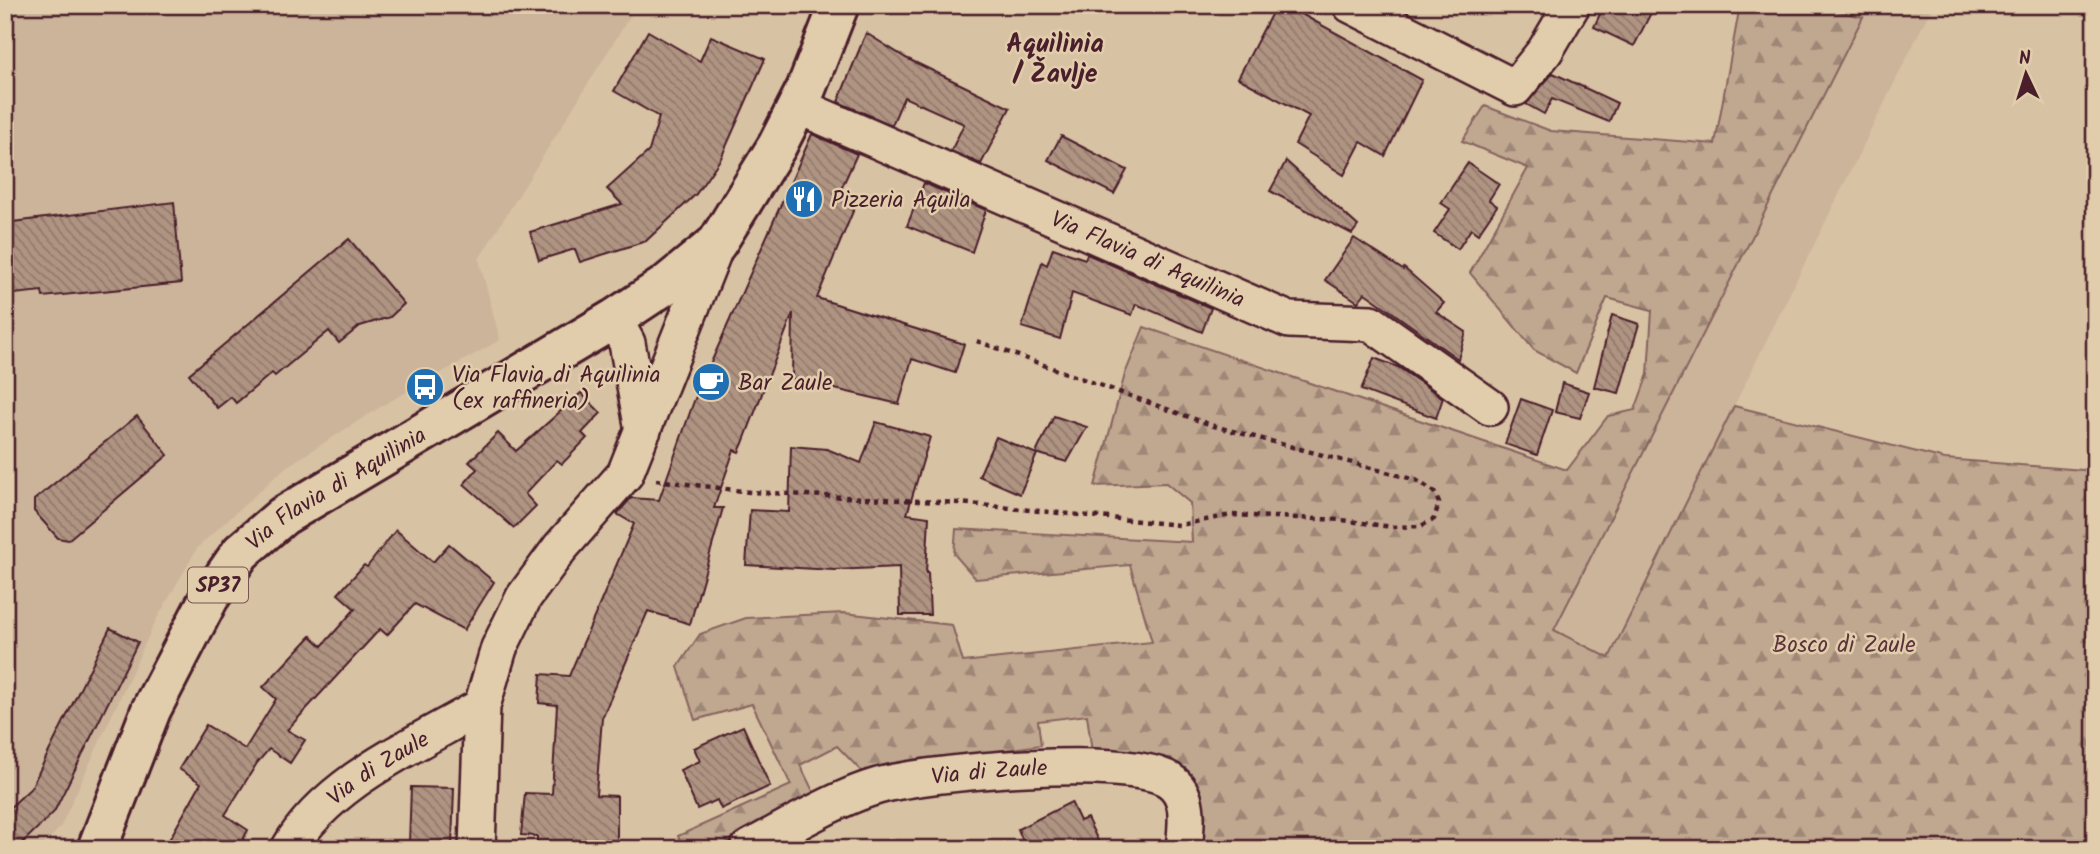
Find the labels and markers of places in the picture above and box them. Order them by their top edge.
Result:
restaurant icon: Pizzeria Aquila [783,178,825,220]
place label: Pizzeria Aquila [831,183,971,219]
place label: Via Flavia di Aquilinia (ex raffineria) [452,358,661,420]
cafe icon: Bar Zaule [690,361,732,403]
bus stop icon: Via Flavia di Aquilinia (ex raffineria) [404,366,446,408]
place label: Bar Zaule [738,366,832,402]

